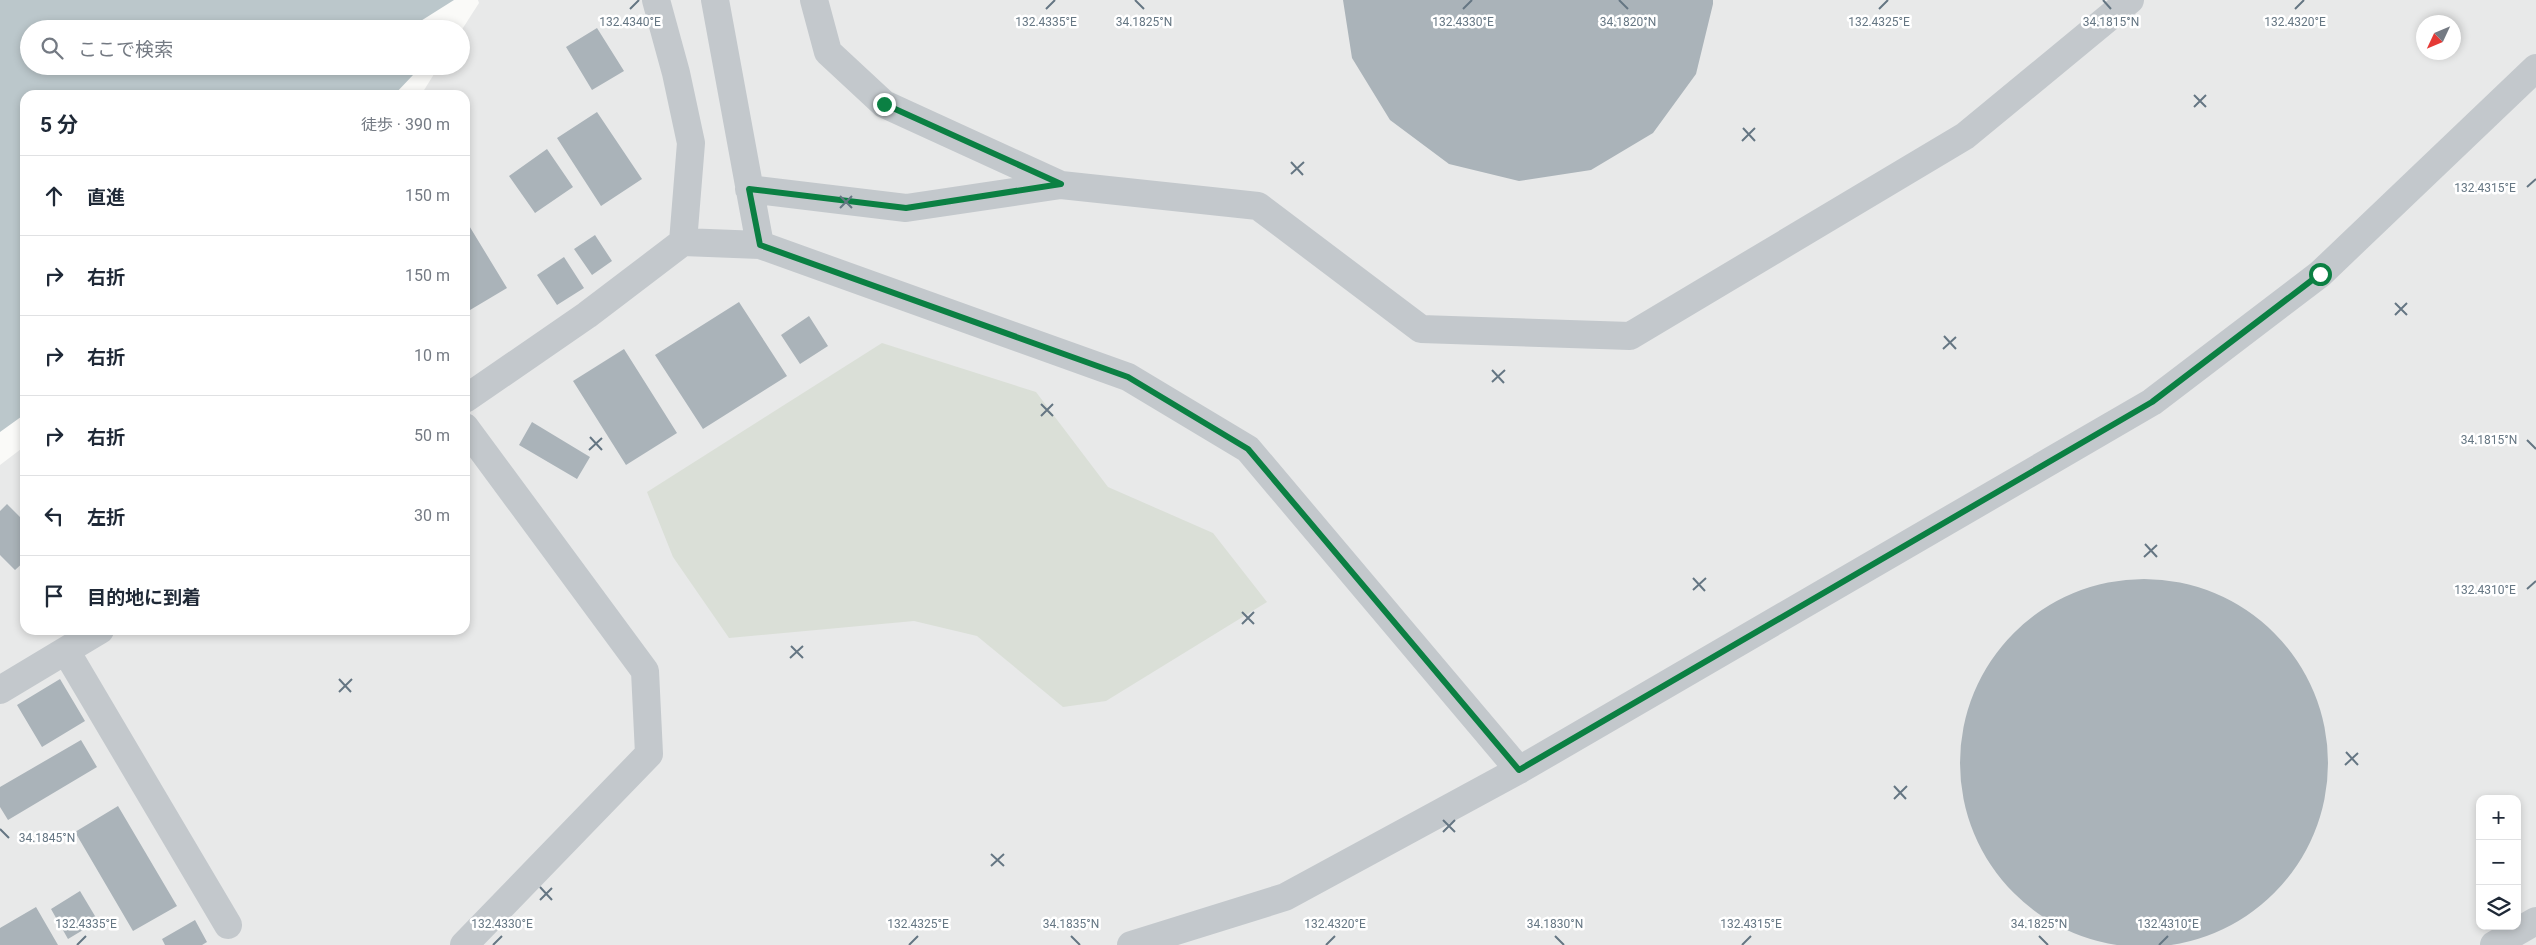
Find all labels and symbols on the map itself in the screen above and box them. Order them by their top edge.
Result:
text: 132.4340°E [599,15,661,29]
text: 132.4335°E [1015,15,1077,29]
text: 34.1825°N [1116,15,1172,29]
text: 132.4330°E [1432,15,1494,29]
text: 34.1820°N [1600,15,1656,29]
text: 132.4325°E [1848,15,1910,29]
text: 34.1815°N [2083,15,2139,29]
text: 132.4320°E [2264,15,2326,29]
north arrow [2416,15,2461,60]
route end [873,93,896,116]
text: 132.4315°E [2454,181,2516,195]
route start [2309,263,2332,286]
text: 34.1815°N [2461,433,2517,447]
text: 132.4310°E [2454,583,2516,597]
text: 34.1845°N [19,831,75,845]
text: 132.4335°E [55,917,117,931]
text: 132.4330°E [471,917,533,931]
text: 132.4325°E [887,917,949,931]
text: 34.1835°N [1043,917,1099,931]
text: 132.4320°E [1304,917,1366,931]
text: 34.1830°N [1527,917,1583,931]
text: 132.4315°E [1720,917,1782,931]
text: 34.1825°N [2011,917,2067,931]
text: 132.4310°E [2137,917,2199,931]

